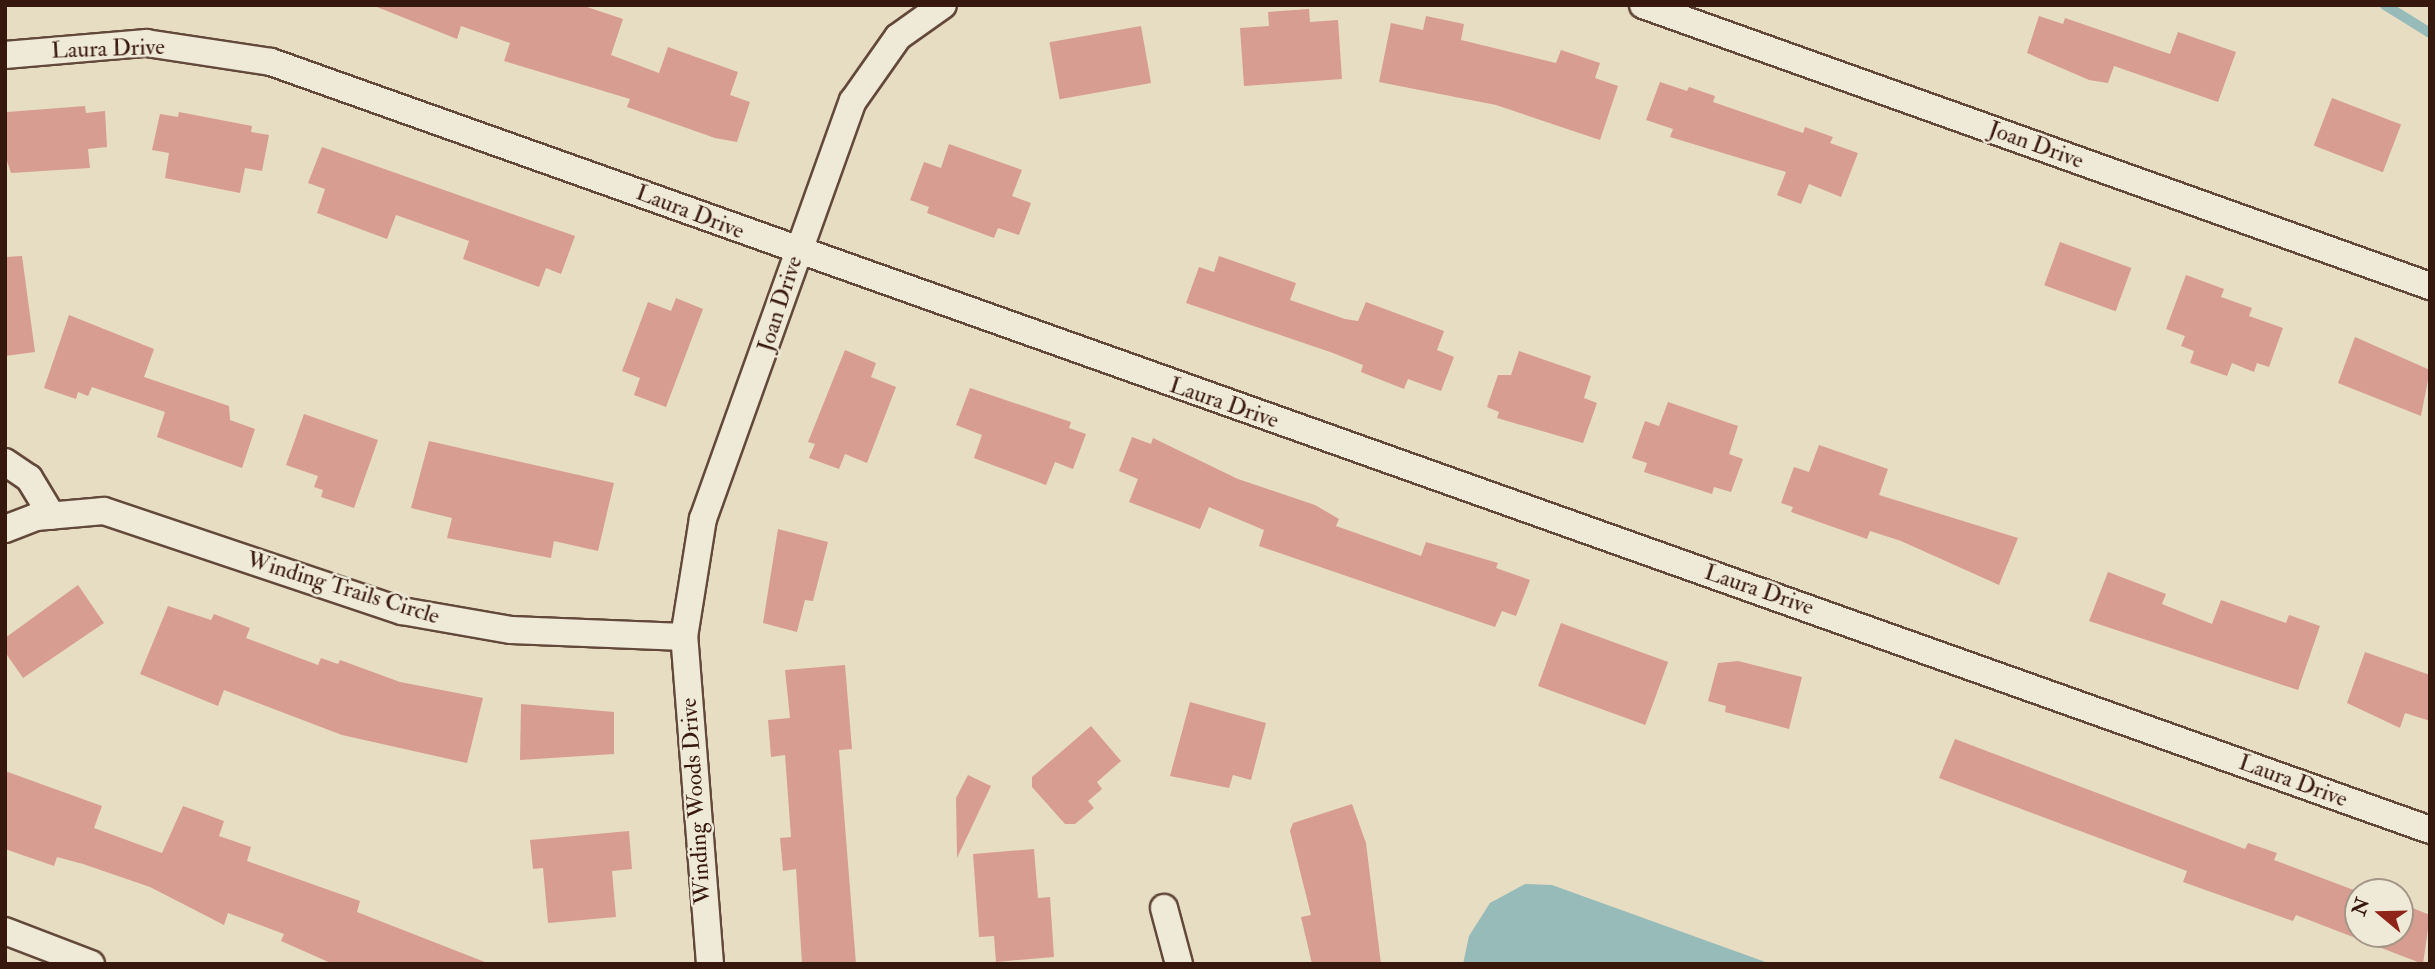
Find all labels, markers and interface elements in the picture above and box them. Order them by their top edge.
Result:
street label: Laura Drive [51,33,165,65]
street label: Joan Drive [1985,115,2087,175]
street label: Laura Drive [632,179,748,245]
street label: Joan Drive [752,253,808,355]
street label: Laura Drive [1166,371,1282,435]
street label: Winding Trails Circle [243,546,443,630]
street label: Laura Drive [1701,558,1817,622]
street label: Winding Woods Drive [675,697,717,905]
street label: Laura Drive [2235,749,2351,813]
north arrow [2344,878,2414,948]
text: N [2347,895,2375,919]

